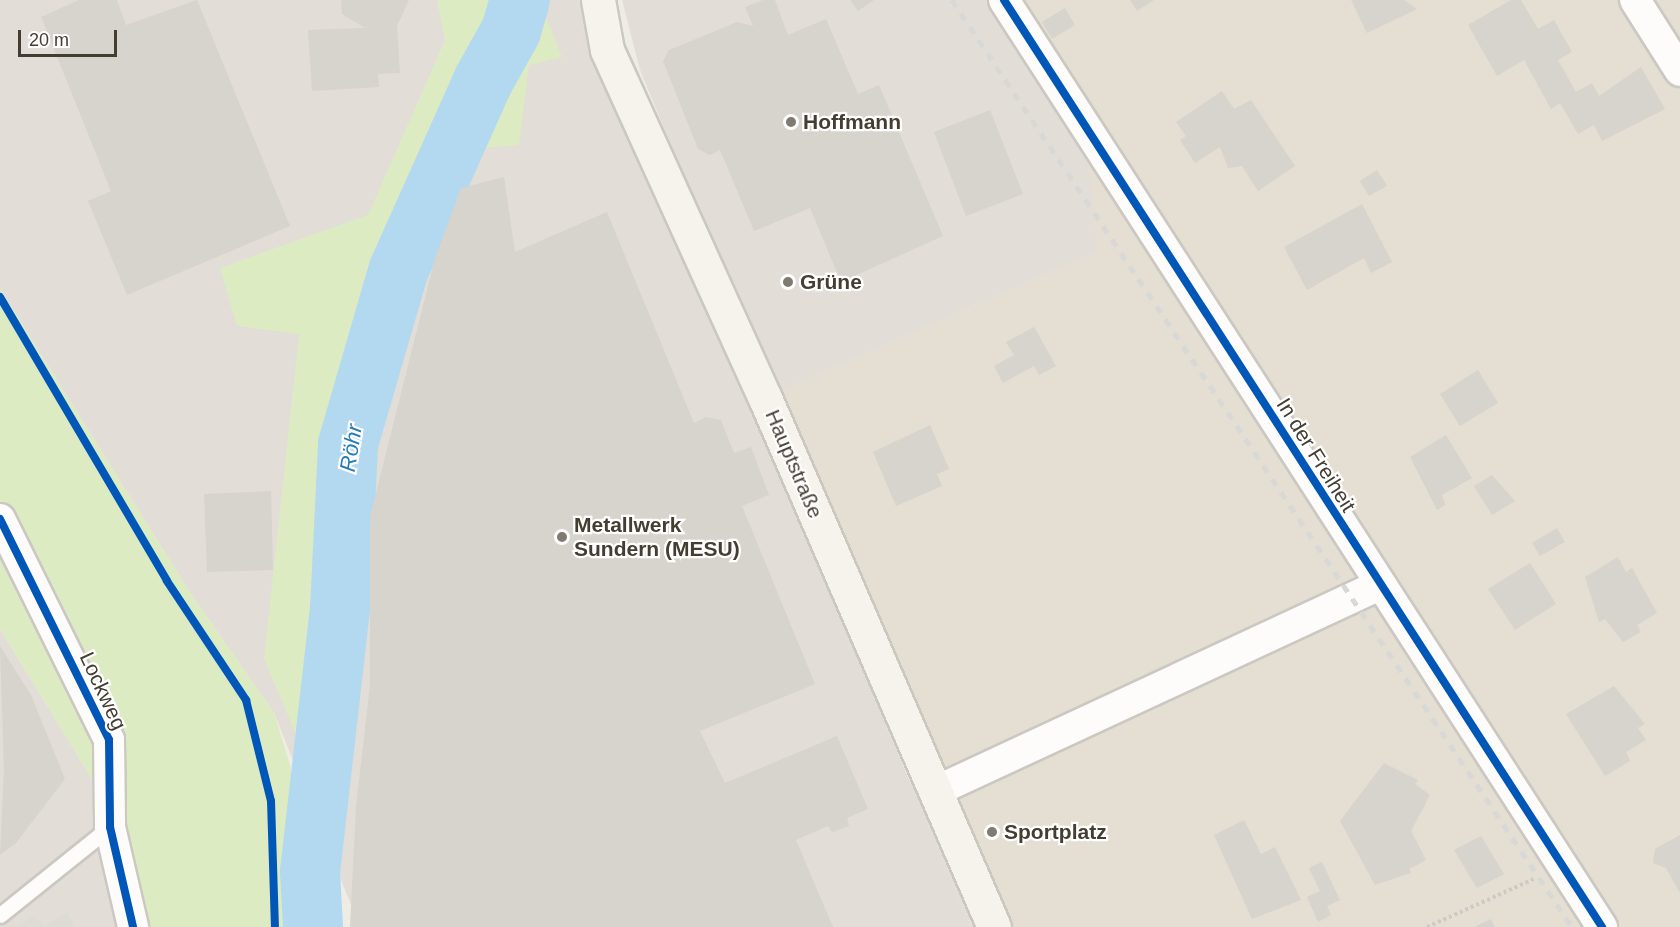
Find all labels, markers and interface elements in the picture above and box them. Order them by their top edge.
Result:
scale bar [21,18,120,56]
text: 20 m [29,30,69,50]
place label: Hoffmann [803,109,901,135]
marker: Hoffmann [784,115,798,129]
place label: Grüne [800,269,862,295]
marker: Grüne [781,275,795,289]
street label: In der Freiheit [1271,393,1361,517]
street label: Hauptstraße [760,406,828,522]
water label: Röhr [334,422,368,474]
place label: Metallwerk Sundern (MESU) [574,512,740,562]
marker: Metallwerk Sundern (MESU) [555,530,569,544]
street label: Lockweg [74,648,132,734]
place label: Sportplatz [1004,819,1107,845]
marker: Sportplatz [985,825,999,839]

